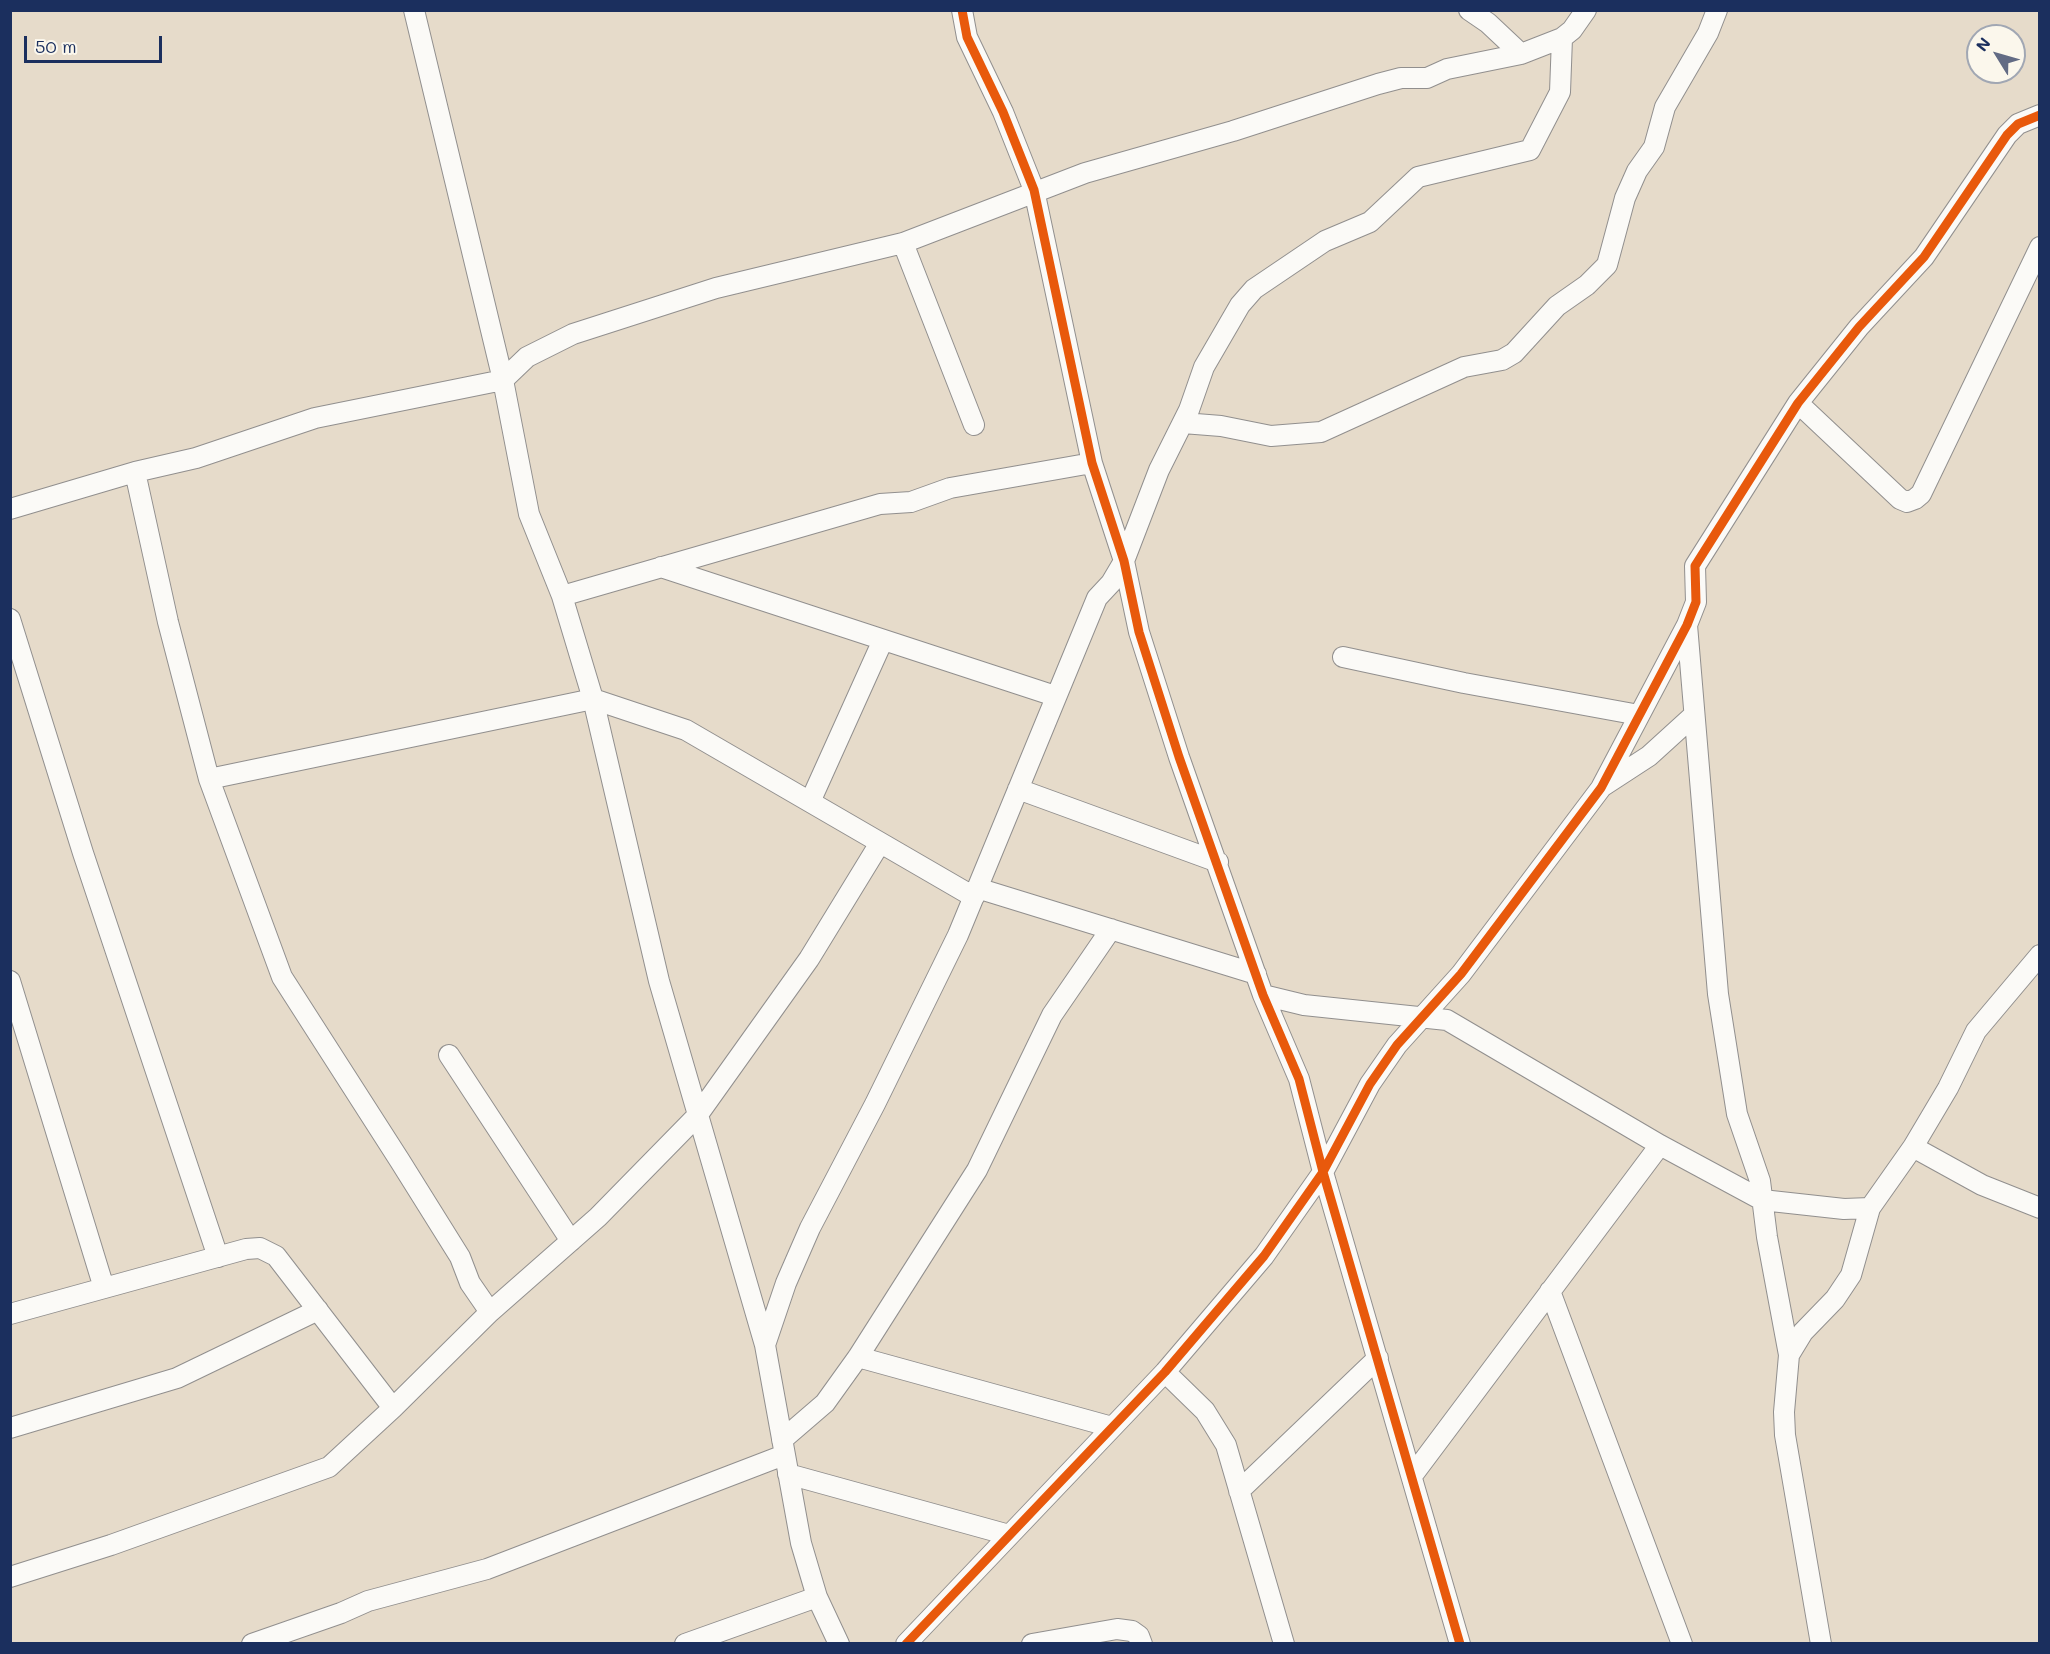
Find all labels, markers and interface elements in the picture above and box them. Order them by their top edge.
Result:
scale bar [27,24,165,62]
north arrow [1966,24,2026,84]
text: N [1971,33,1995,55]
text: 50 m [35,34,77,58]

